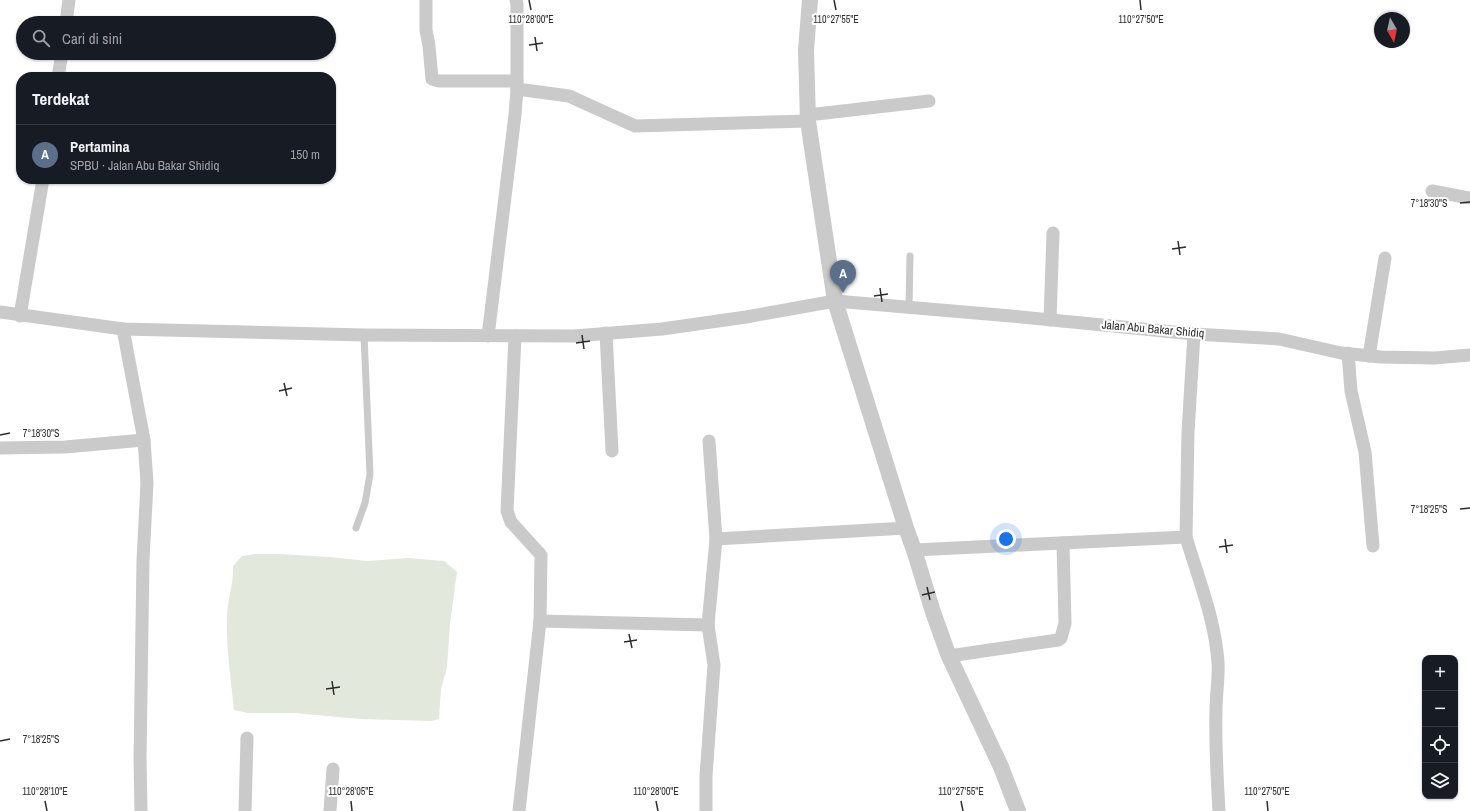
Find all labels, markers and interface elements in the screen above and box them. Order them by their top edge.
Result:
north arrow [1374,12,1410,48]
text: 110°28'00"E [508,13,554,26]
text: 110°27'55"E [813,13,859,26]
text: 110°27'50"E [1118,13,1164,26]
search box [16,16,336,60]
icon: search [30,27,52,49]
text: Cari di sini [62,28,122,49]
text: Terdekat [32,87,89,110]
text: Pertamina [70,136,129,157]
text: A [41,146,49,163]
text: 150 m [290,146,320,163]
text: SPBU · Jalan Abu Bakar Shidiq [70,157,219,174]
text: 7°18'30"S [1411,197,1448,210]
pin: A [830,260,856,293]
street label: Jalan Abu Bakar Shidiq [1101,317,1205,341]
text: 7°18'30"S [23,427,60,440]
text: 7°18'25"S [1411,503,1448,516]
your location [996,529,1016,549]
map controls [1422,655,1458,799]
button: + [1422,655,1458,691]
button: − [1422,691,1458,727]
button: locate [1422,727,1458,763]
text: 7°18'25"S [23,733,60,746]
button: layers [1422,763,1458,799]
text: 110°28'10"E [22,785,68,798]
text: 110°28'05"E [328,785,374,798]
text: 110°28'00"E [633,785,679,798]
text: 110°27'55"E [938,785,984,798]
text: 110°27'50"E [1244,785,1290,798]

